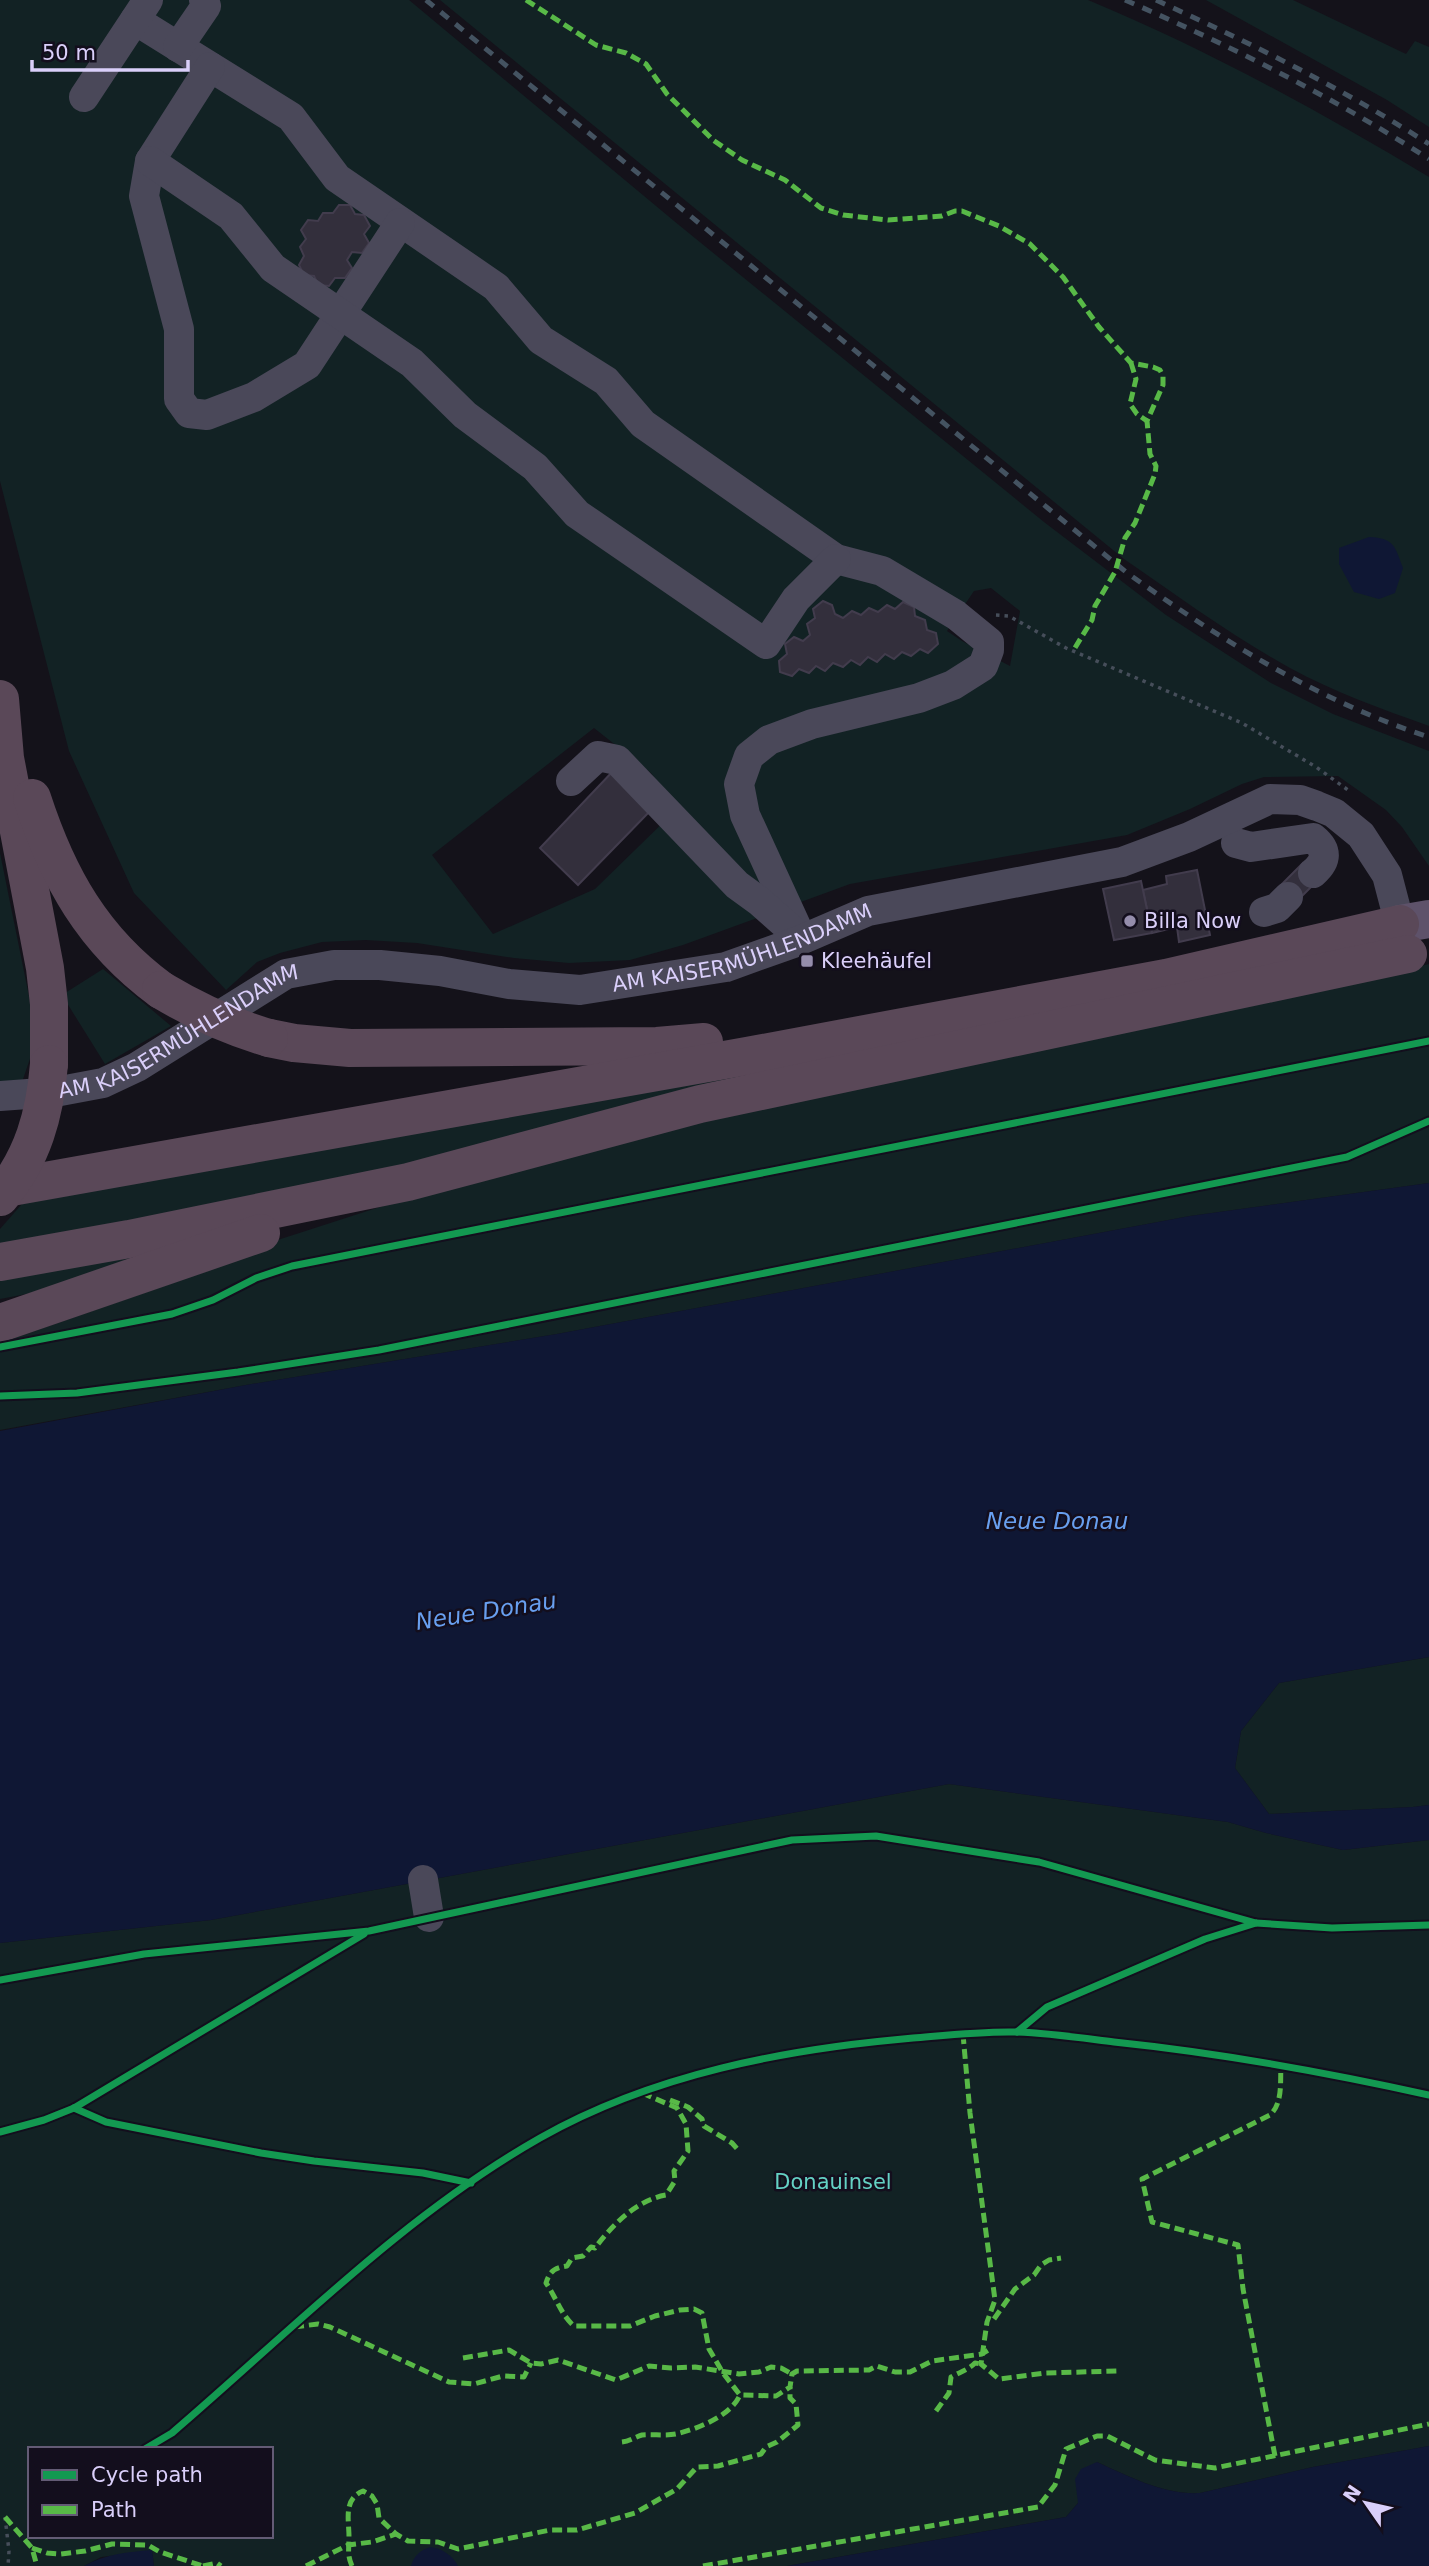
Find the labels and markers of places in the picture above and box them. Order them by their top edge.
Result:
place label: Billa Now [1144,909,1241,933]
marker: Billa Now [1122,913,1138,929]
place label: Kleehäufel [821,949,932,973]
marker: Kleehäufel [799,953,815,969]

